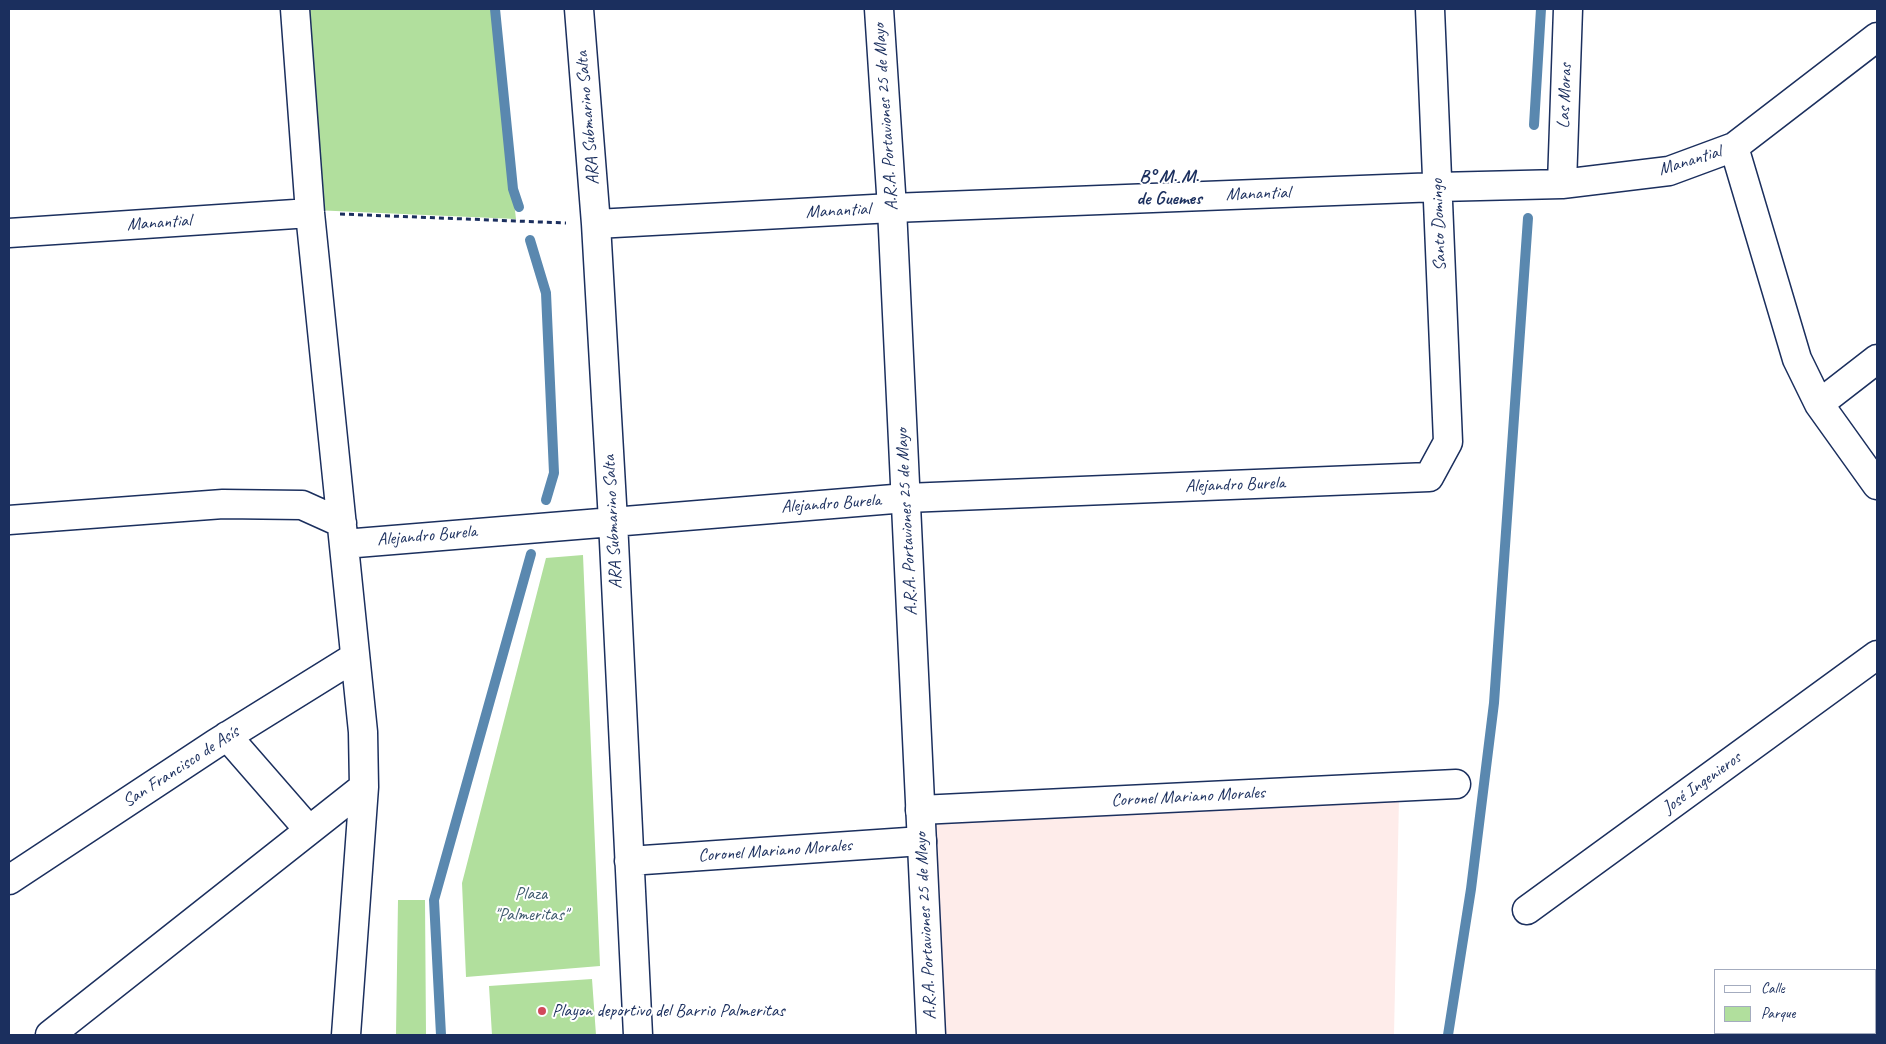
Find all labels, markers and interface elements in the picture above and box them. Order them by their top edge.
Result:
street label: A.R.A. Portaviones 25 de Mayo [869,23,903,211]
street label: ARA Submarino Salta [571,50,605,186]
street label: Las Moras [1553,63,1577,129]
street label: Manantial [1656,141,1724,181]
district label: B° M. M. de Guemes [1136,166,1202,210]
street label: Santo Domingo [1427,178,1451,272]
street label: Manantial [1225,182,1291,206]
street label: Manantial [805,199,871,223]
street label: Manantial [126,210,192,236]
street label: A.R.A. Portaviones 25 de Mayo [891,428,923,616]
street label: ARA Submarino Salta [599,454,627,590]
street label: Alejandro Burela [1185,472,1285,498]
street label: Alejandro Burela [780,490,882,518]
street label: Alejandro Burela [376,521,478,551]
street label: San Francisco de Asís [119,721,243,813]
street label: José Ingenieros [1659,747,1745,819]
street label: Coronel Mariano Morales [1111,782,1265,812]
street label: A.R.A. Portaviones 25 de Mayo [910,832,942,1020]
street label: Coronel Mariano Morales [697,835,853,867]
park label: Plaza "Palmeritas" [494,883,568,926]
legend [1714,969,1876,1034]
text: Calle [1761,979,1785,998]
place label: Playon deportivo del Barrio Palmeritas [552,1000,785,1022]
text: Parque [1761,1004,1795,1023]
marker: Playon deportivo del Barrio Palmeritas [536,1005,548,1017]

